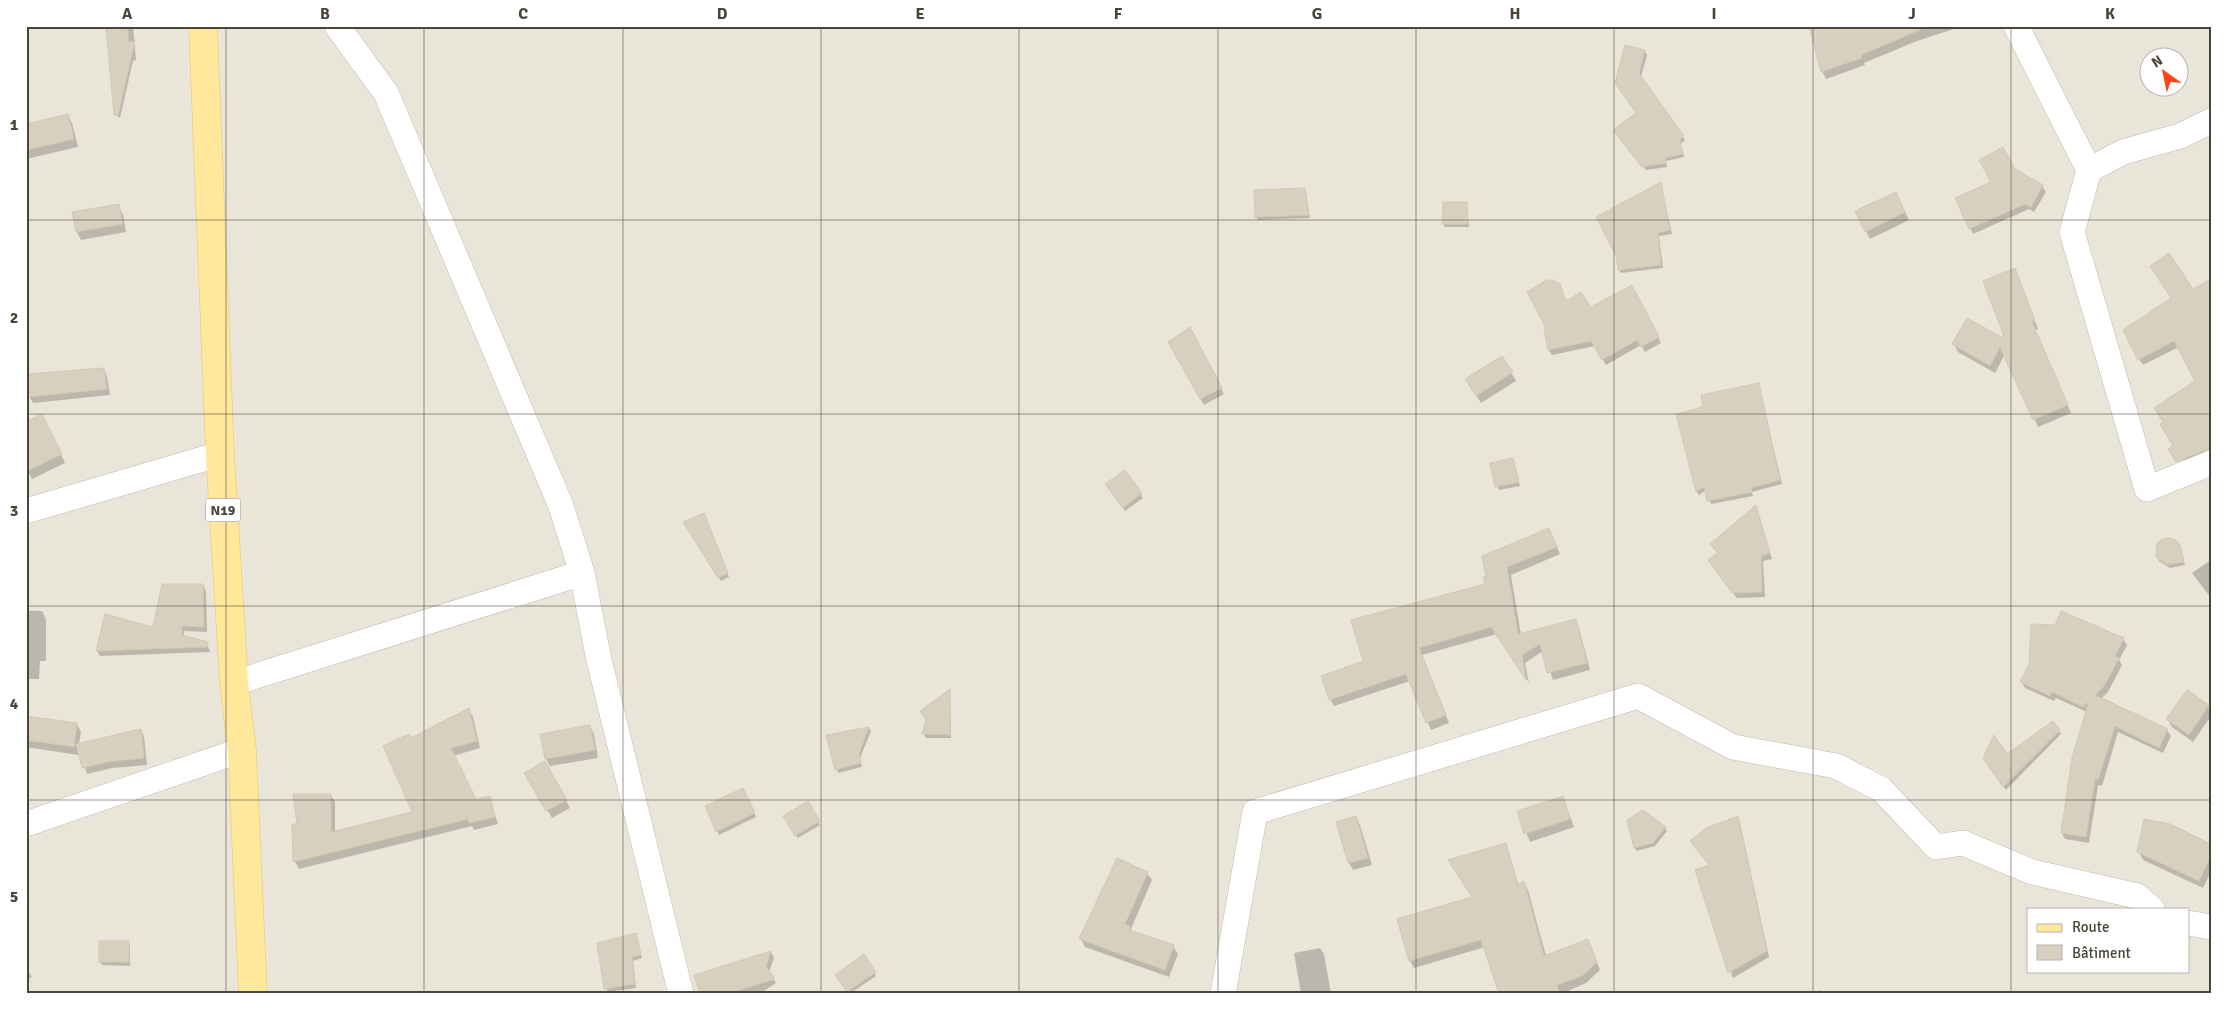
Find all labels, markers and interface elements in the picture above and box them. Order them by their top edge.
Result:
text: A [122,4,133,24]
text: B [320,4,330,24]
text: C [518,4,528,24]
text: D [717,4,728,24]
text: E [915,4,925,24]
text: F [1114,4,1123,24]
text: G [1312,4,1322,24]
text: H [1510,4,1520,24]
text: I [1711,4,1717,24]
text: J [1908,4,1916,24]
text: K [2105,4,2115,24]
north arrow [2140,48,2190,98]
text: N [2148,52,2166,71]
text: 1 [10,115,19,135]
text: 2 [10,308,18,328]
road number: N19 [206,498,240,522]
text: 3 [10,501,18,521]
text: 4 [10,694,19,714]
text: 5 [10,887,18,907]
legend [2027,908,2190,972]
text: Route [2072,918,2109,936]
text: Bâtiment [2072,944,2131,962]

